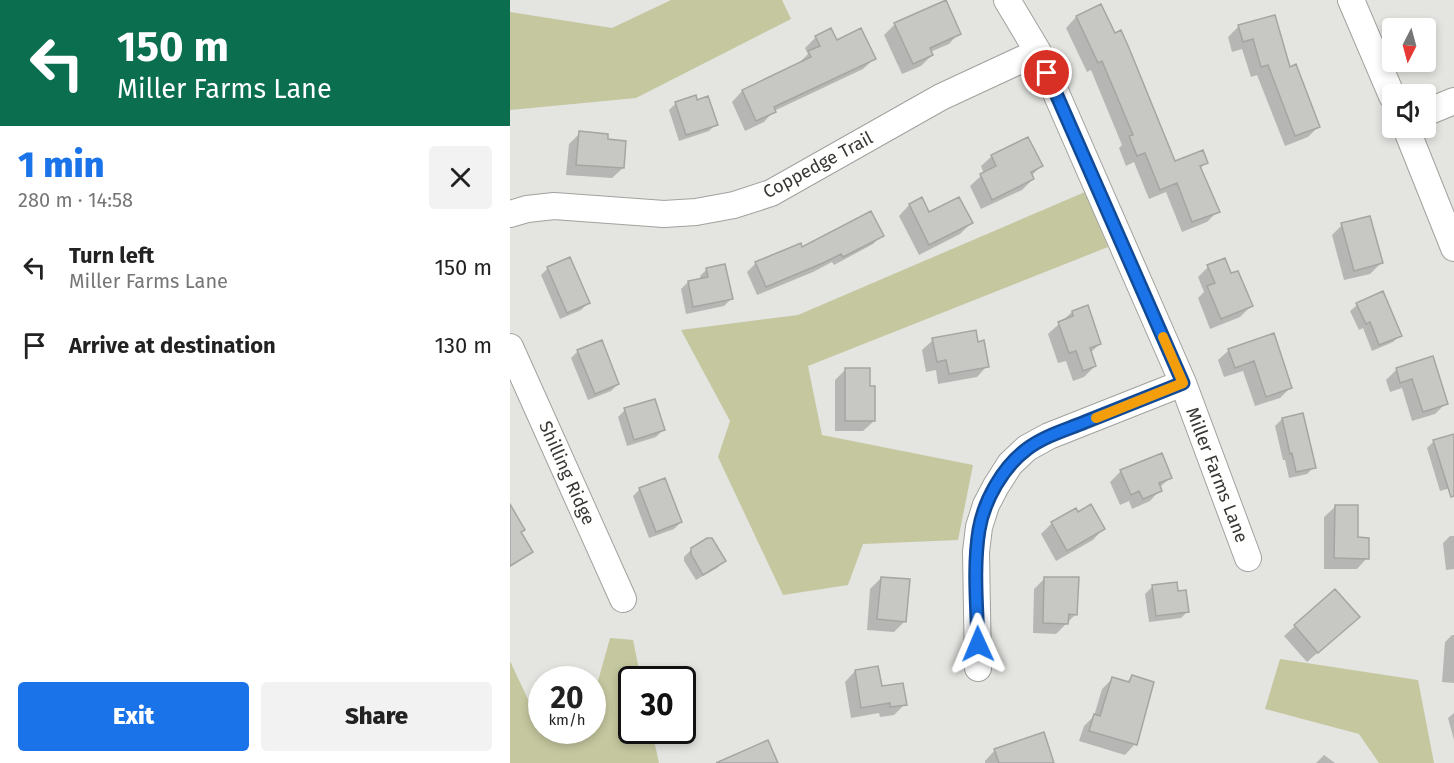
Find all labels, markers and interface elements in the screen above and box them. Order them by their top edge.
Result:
north arrow [1382,18,1436,72]
map controls [1382,18,1436,138]
text: 150 m [117,22,229,72]
icon: left [18,24,96,102]
pin [1021,47,1072,98]
icon: arrive [1030,56,1063,89]
text: Miller Farms Lane [117,73,332,105]
button: sound [1382,84,1436,138]
street label: Coppedge Trail [759,127,877,203]
text: 1 min [18,143,104,187]
button: close [429,146,492,209]
text: 280 m · 14:58 [18,188,133,212]
text: Turn left [69,242,154,269]
icon: left [18,251,51,284]
text: 150 m [434,254,492,281]
text: Miller Farms Lane [69,269,228,293]
icon: arrive [18,329,51,362]
text: Arrive at destination [69,332,276,359]
text: 130 m [435,332,492,359]
street label: Miller Farms Lane [1181,404,1253,546]
street label: Shilling Ridge [534,418,600,528]
position arrow [946,612,1010,676]
speed limit sign: 30 [618,666,696,744]
text: 20 [550,680,584,716]
button: Exit [18,682,249,751]
button: Share [261,682,492,751]
text: km/h [548,711,586,729]

